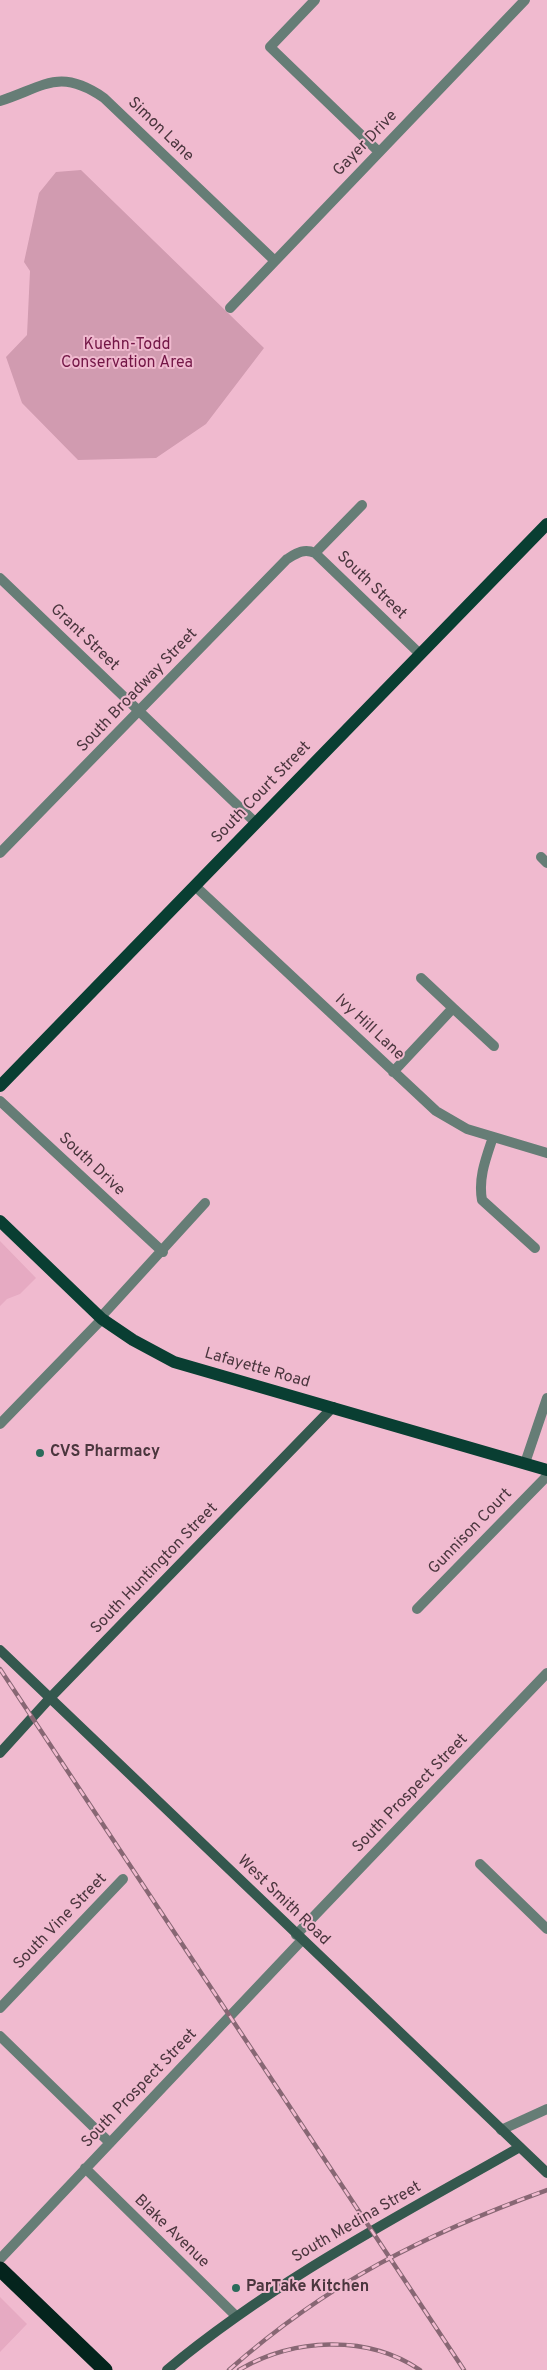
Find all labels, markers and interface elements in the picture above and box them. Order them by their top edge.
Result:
street label: Simon Lane [123,94,197,166]
street label: Gayer Drive [330,107,402,181]
park label: Kuehn-Todd Conservation Area [61,336,193,374]
street label: South Street [332,548,410,624]
street label: Grant Street [46,600,122,676]
street label: South Broadway Street [74,625,202,757]
street label: South Court Street [208,738,316,848]
street label: Ivy Hill Lane [330,991,408,1065]
street label: South Drive [54,1129,128,1201]
street label: Lafayette Road [202,1345,312,1393]
place label: CVS Pharmacy [50,1443,160,1463]
marker: CVS Pharmacy [34,1447,46,1459]
street label: Gunnison Court [425,1485,517,1579]
street label: South Huntington Street [88,1500,222,1638]
street label: South Prospect Street [349,1731,473,1857]
street label: West Smith Road [233,1852,333,1950]
street label: South Vine Street [10,1870,112,1974]
street label: South Prospect Street [78,2026,202,2152]
street label: South Medina Street [289,2178,425,2268]
street label: Blake Avenue [129,2191,213,2273]
place label: ParTake Kitchen [246,2278,369,2298]
marker: ParTake Kitchen [230,2282,242,2294]

